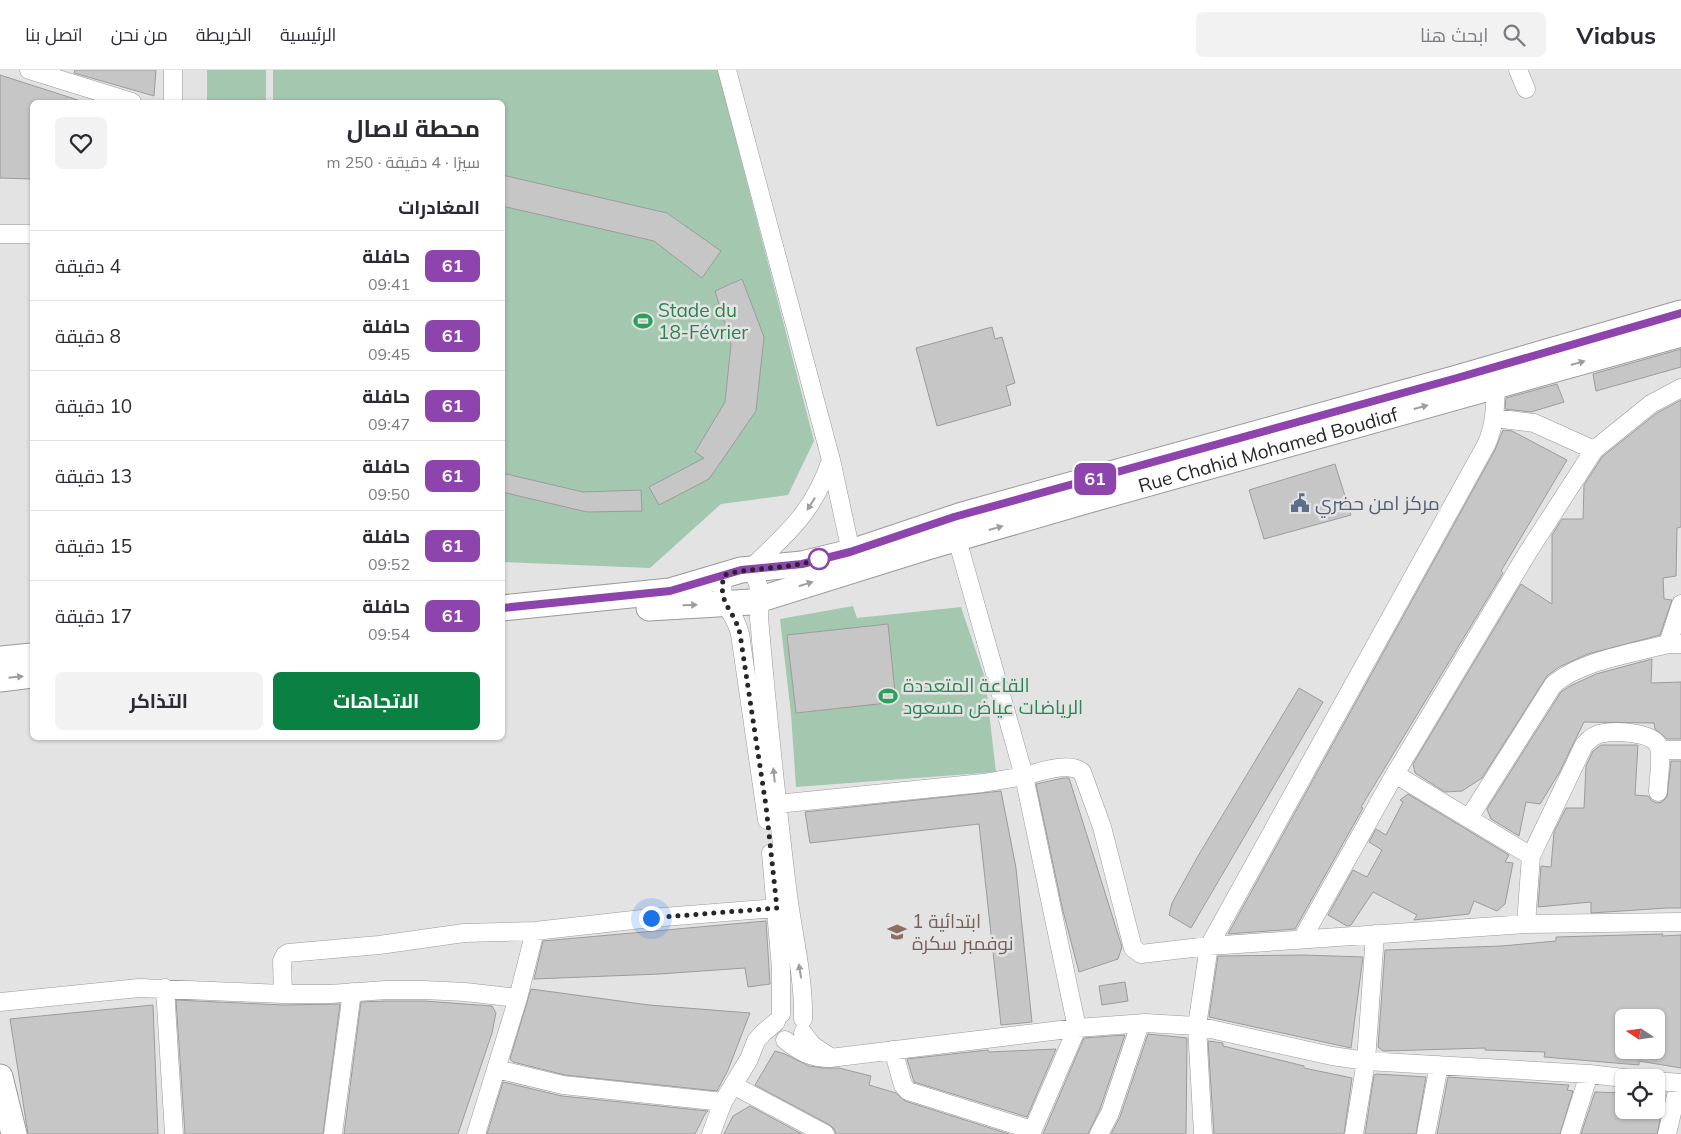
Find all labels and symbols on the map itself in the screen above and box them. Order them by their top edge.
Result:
place label: Stade du 18-Février [658,298,748,344]
sports icon: Stade du 18-Février [632,310,654,332]
one-way arrow [1570,358,1585,366]
street label: Rue Chahid Mohamed Boudiaf [1135,402,1401,498]
one-way arrow [1414,403,1429,411]
line badge: 61 [1072,463,1118,495]
place label: مركز امن حضري [1315,491,1440,518]
public building icon: مركز امن حضري [1289,492,1311,514]
one-way arrow [806,498,815,511]
one-way arrow [988,523,1003,531]
unlabelled marker [808,548,830,570]
one-way arrow [799,580,814,588]
one-way arrow [683,601,699,609]
one-way arrow [9,673,25,681]
place label: القاعة المتعددة الرياضات عياض مسعود [903,673,1083,719]
sports icon: القاعة المتعددة الرياضات عياض مسعود [877,685,899,707]
one-way arrow [770,767,778,783]
your location [639,906,664,931]
place label: ابتدائية 1 نوفمبر سكرة [912,909,1014,955]
school or university icon: ابتدائية 1 نوفمبر سكرة [886,921,908,943]
one-way arrow [795,962,803,978]
north arrow [1615,1009,1665,1059]

